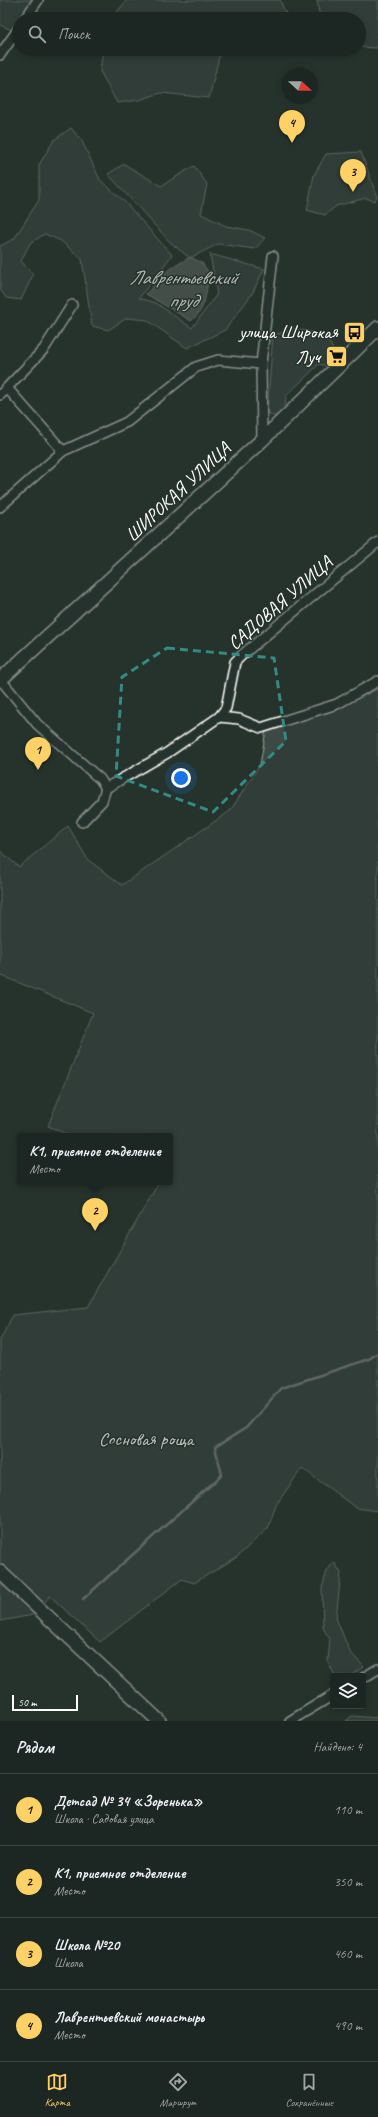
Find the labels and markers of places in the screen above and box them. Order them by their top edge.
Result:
pin: 4 [279,110,305,143]
pin: 3 [340,159,366,192]
bus stop icon: улица Широкая [341,319,367,345]
place label: улица Широкая [238,320,339,344]
supermarket icon: Луч [323,344,349,370]
place label: Луч [296,345,322,369]
pin: 1 [25,737,51,770]
pin: 2 [82,1198,108,1231]

